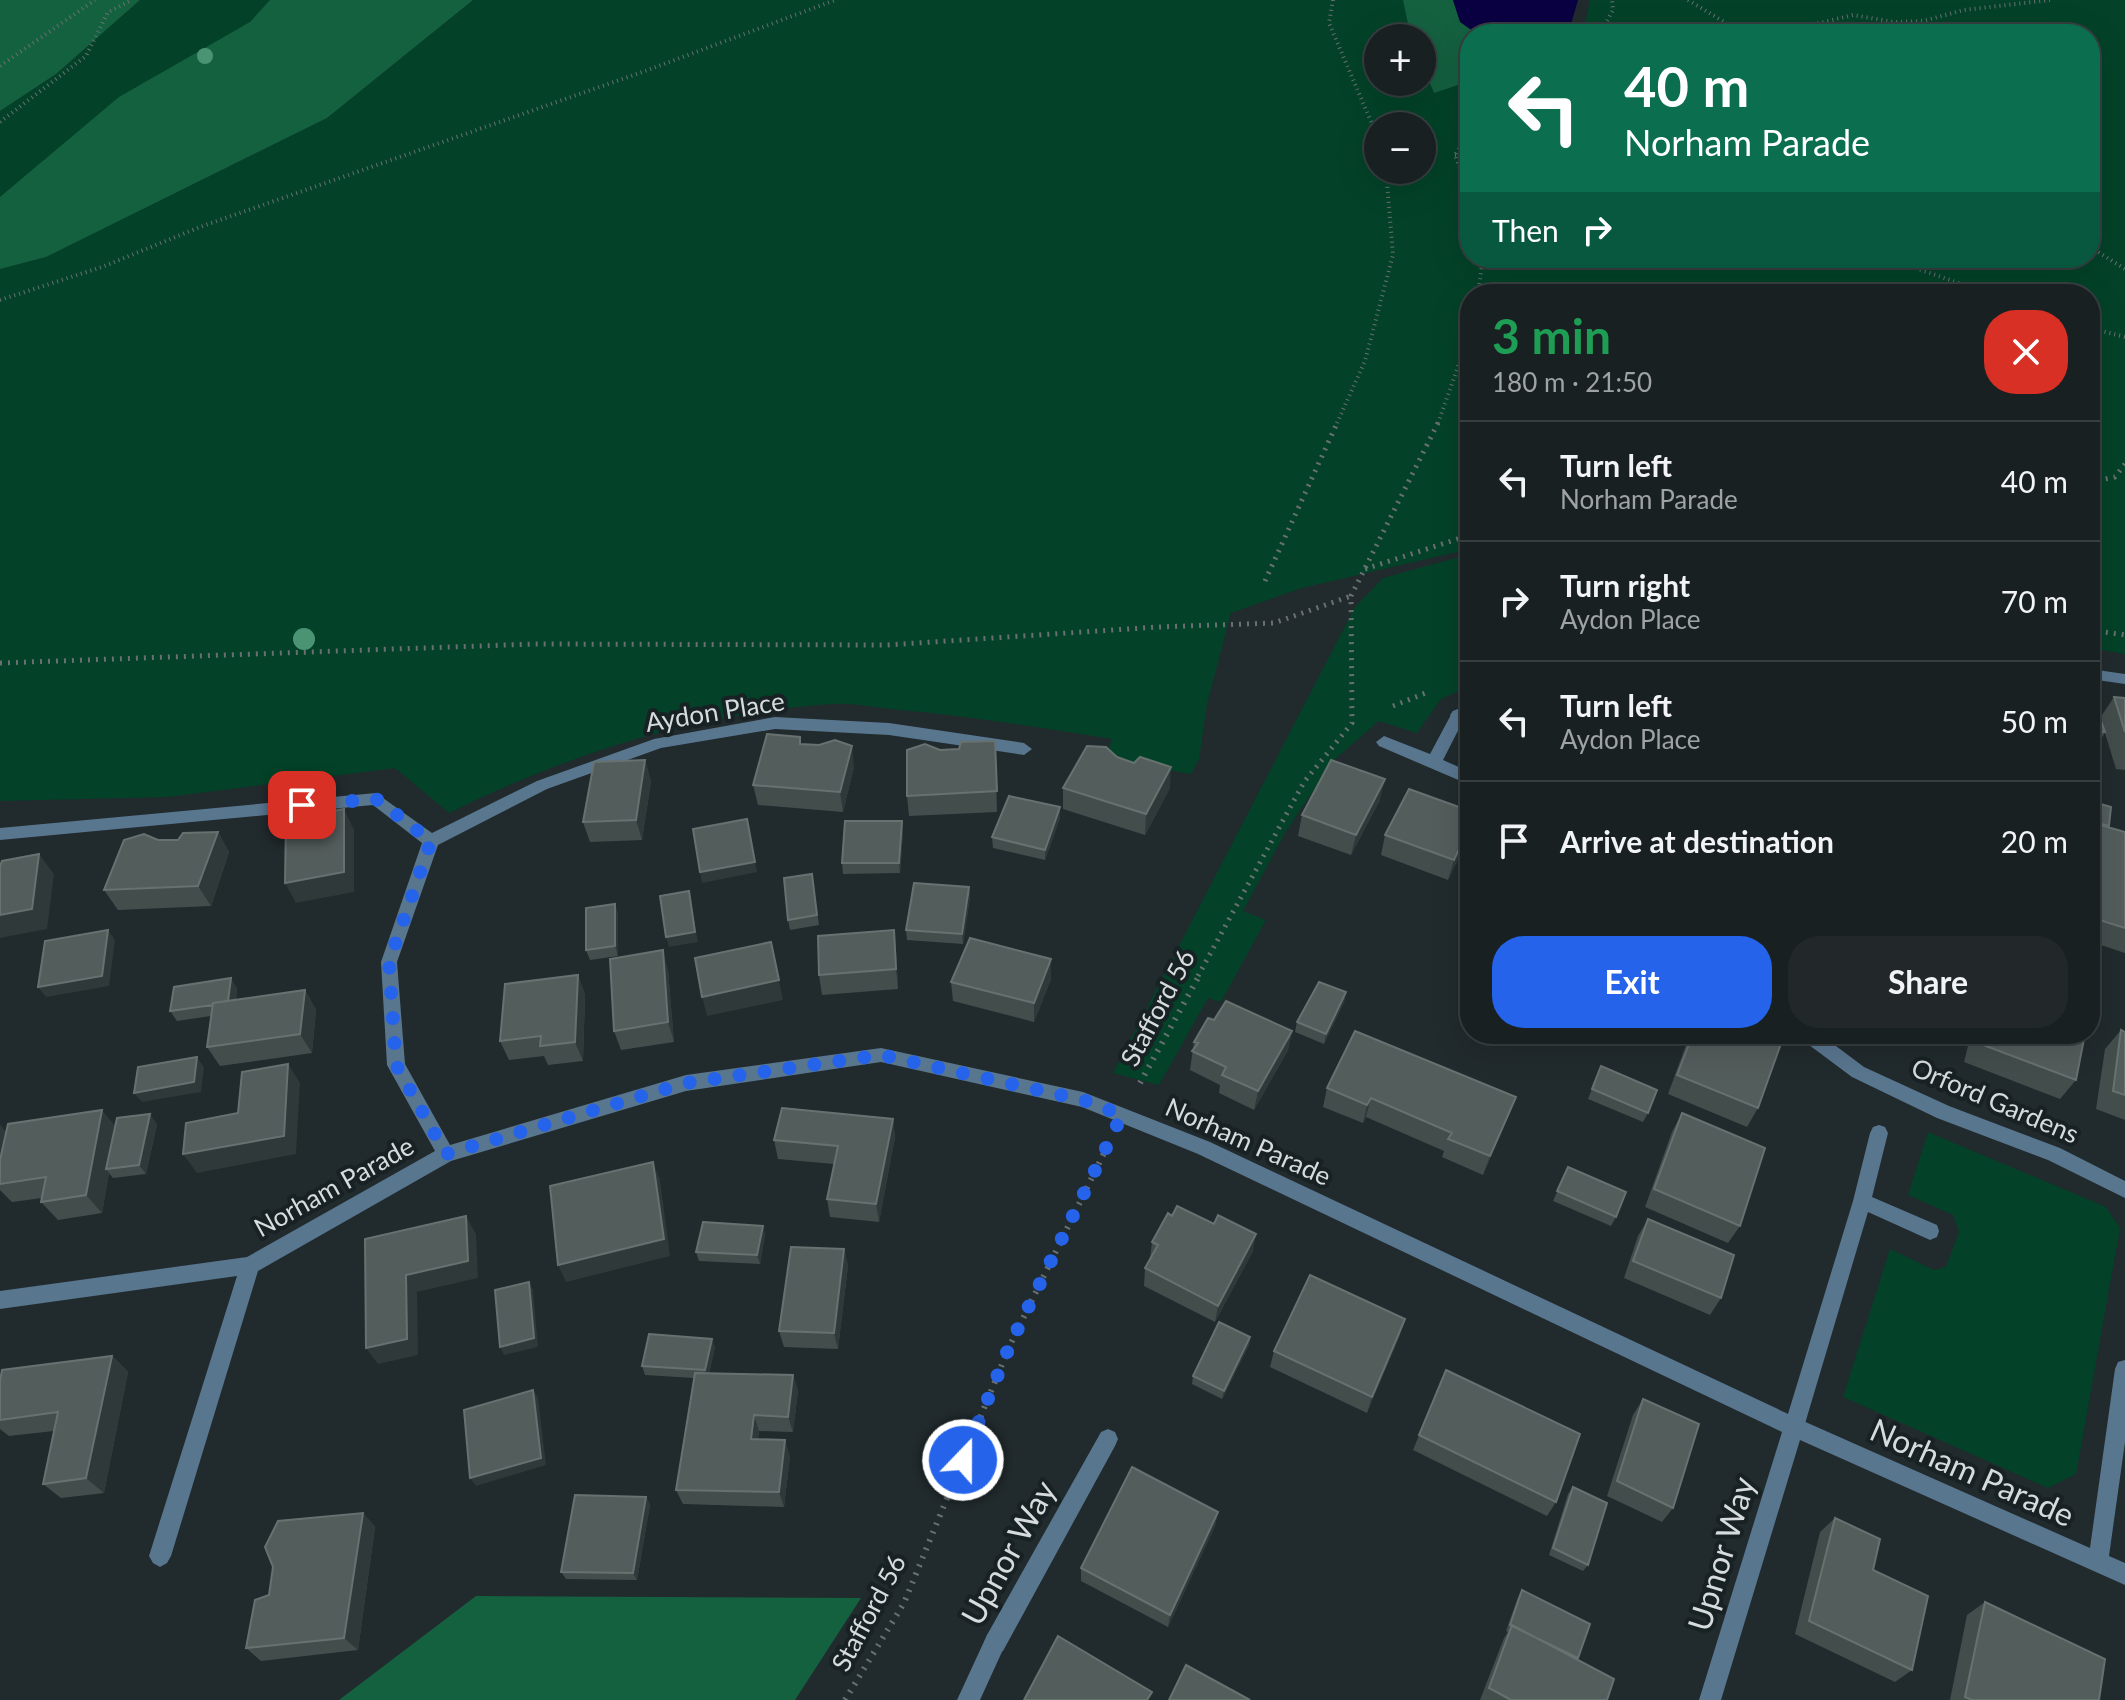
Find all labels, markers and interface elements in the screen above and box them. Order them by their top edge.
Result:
map controls [1364,24,1436,184]
button: + [1364,24,1436,96]
text: 40 m [1624,52,1749,119]
icon: left [1492,56,1596,160]
button: − [1364,112,1436,184]
text: Norham Parade [1624,120,1870,164]
icon: right [1575,208,1619,252]
text: Then [1492,212,1559,248]
text: 3 min [1492,307,1611,364]
button: close [1984,310,2068,394]
text: 180 m · 21:50 [1492,366,1652,398]
text: Turn left [1560,447,1672,483]
icon: left [1492,459,1536,503]
text: 40 m [2001,463,2068,499]
text: Norham Parade [1560,483,1738,515]
text: Turn right [1560,567,1690,603]
icon: right [1492,579,1536,623]
text: 70 m [2001,583,2068,619]
text: Aydon Place [1560,603,1701,635]
street label: Aydon Place [643,684,787,738]
text: Turn left [1560,687,1672,723]
icon: left [1492,699,1536,743]
text: 50 m [2001,703,2068,739]
text: Aydon Place [1560,723,1701,755]
pin [268,771,336,839]
icon: arrive [280,783,324,827]
icon: arrive [1492,819,1536,863]
text: Arrive at destination [1560,823,1834,859]
text: 20 m [2001,823,2068,859]
button: Exit [1492,936,1772,1028]
button: Share [1788,936,2068,1028]
street label: Stafford 56 [1113,944,1201,1071]
street label: Orford Gardens [1907,1050,2084,1150]
street label: Norham Parade [1161,1090,1336,1192]
street label: Norham Parade [248,1129,419,1243]
street label: Norham Parade [1865,1409,2080,1534]
position arrow [921,1418,1005,1502]
street label: Upnor Way [1679,1471,1763,1635]
street label: Upnor Way [952,1473,1064,1631]
street label: Stafford 56 [824,1549,912,1676]

